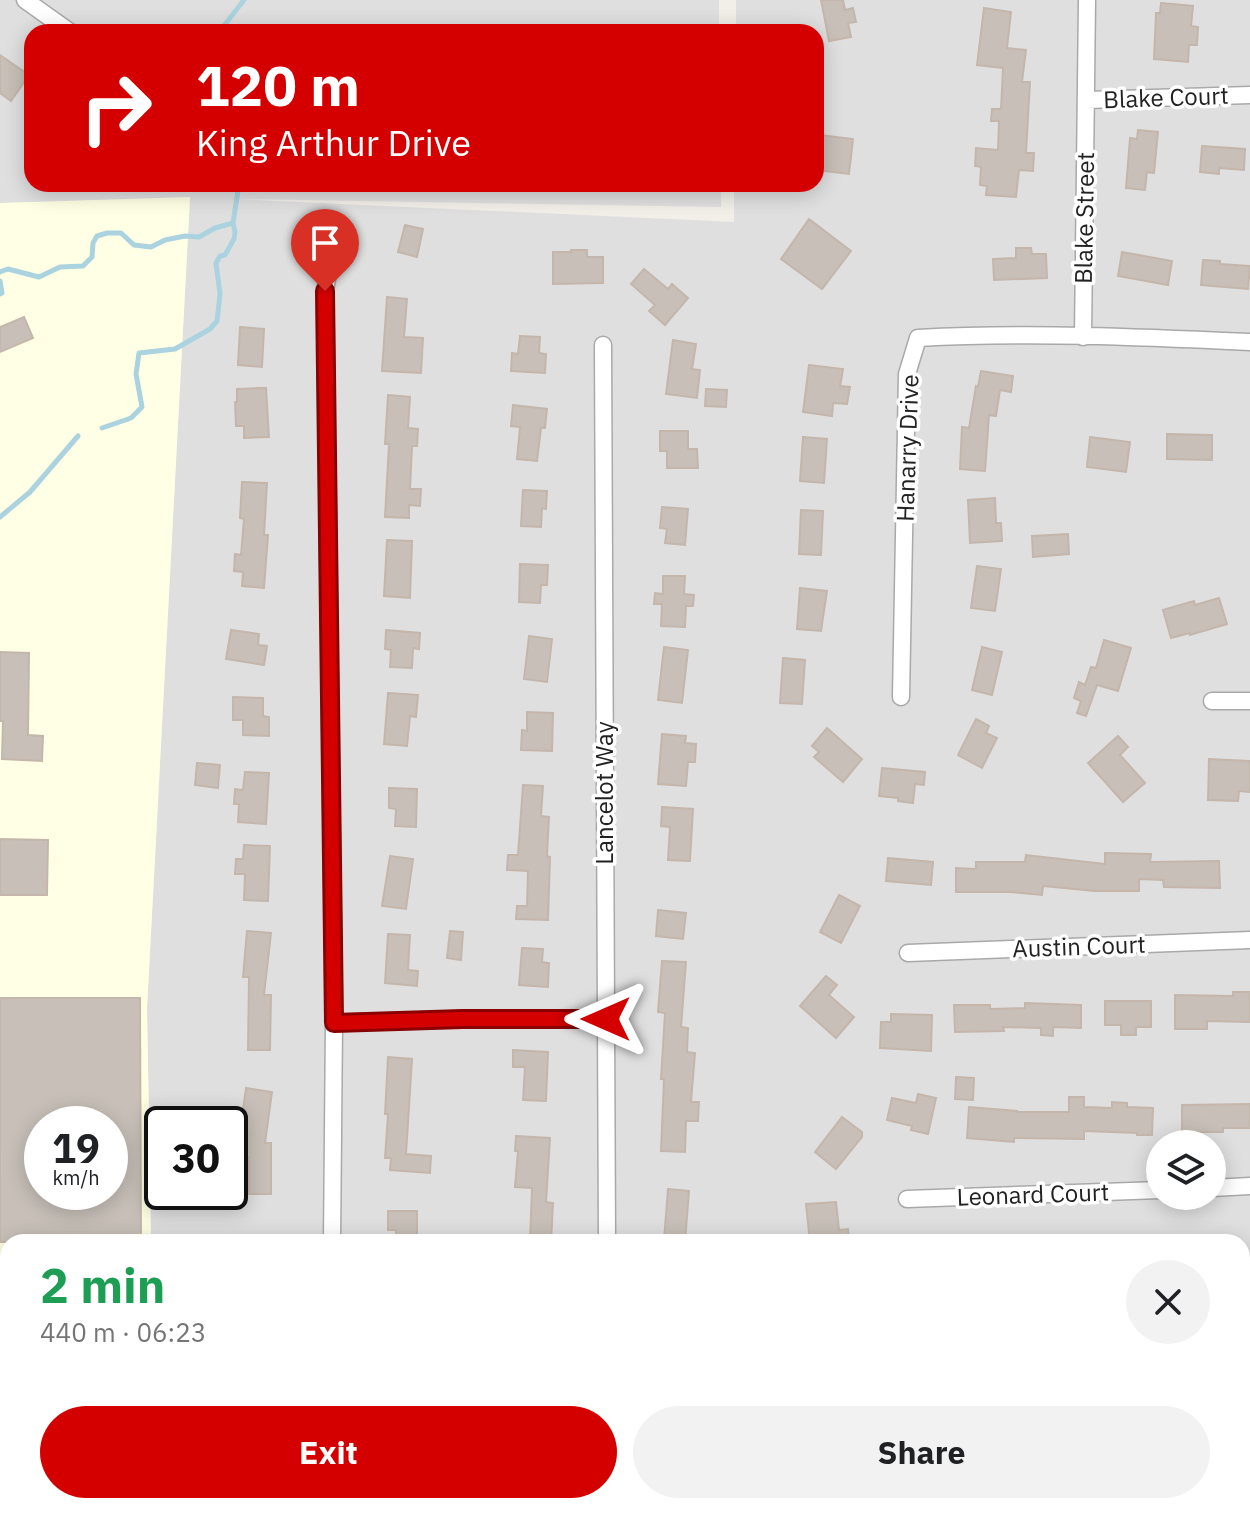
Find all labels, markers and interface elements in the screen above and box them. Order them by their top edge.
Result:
text: 120 m [196,49,360,121]
icon: right [64,56,168,160]
street label: Blake Court [1103,79,1229,115]
text: King Arthur Drive [196,119,471,166]
street label: Blake Street [1067,152,1101,284]
pin [291,209,359,291]
icon: arrive [303,221,347,265]
street label: Hanarry Drive [888,374,926,522]
street label: Lancelot Way [588,721,620,865]
street label: Austin Court [1012,928,1146,964]
position arrow [564,977,648,1061]
speed limit sign: 30 [144,1106,248,1210]
text: 19 [52,1122,100,1174]
map controls [1146,1130,1226,1210]
button: layers [1146,1130,1226,1210]
text: km/h [52,1164,100,1191]
street label: Leonard Court [956,1175,1110,1213]
text: 2 min [40,1254,165,1316]
button: close [1126,1260,1210,1344]
text: 440 m · 06:23 [40,1315,206,1349]
button: Exit [40,1406,617,1498]
button: Share [633,1406,1210,1498]

